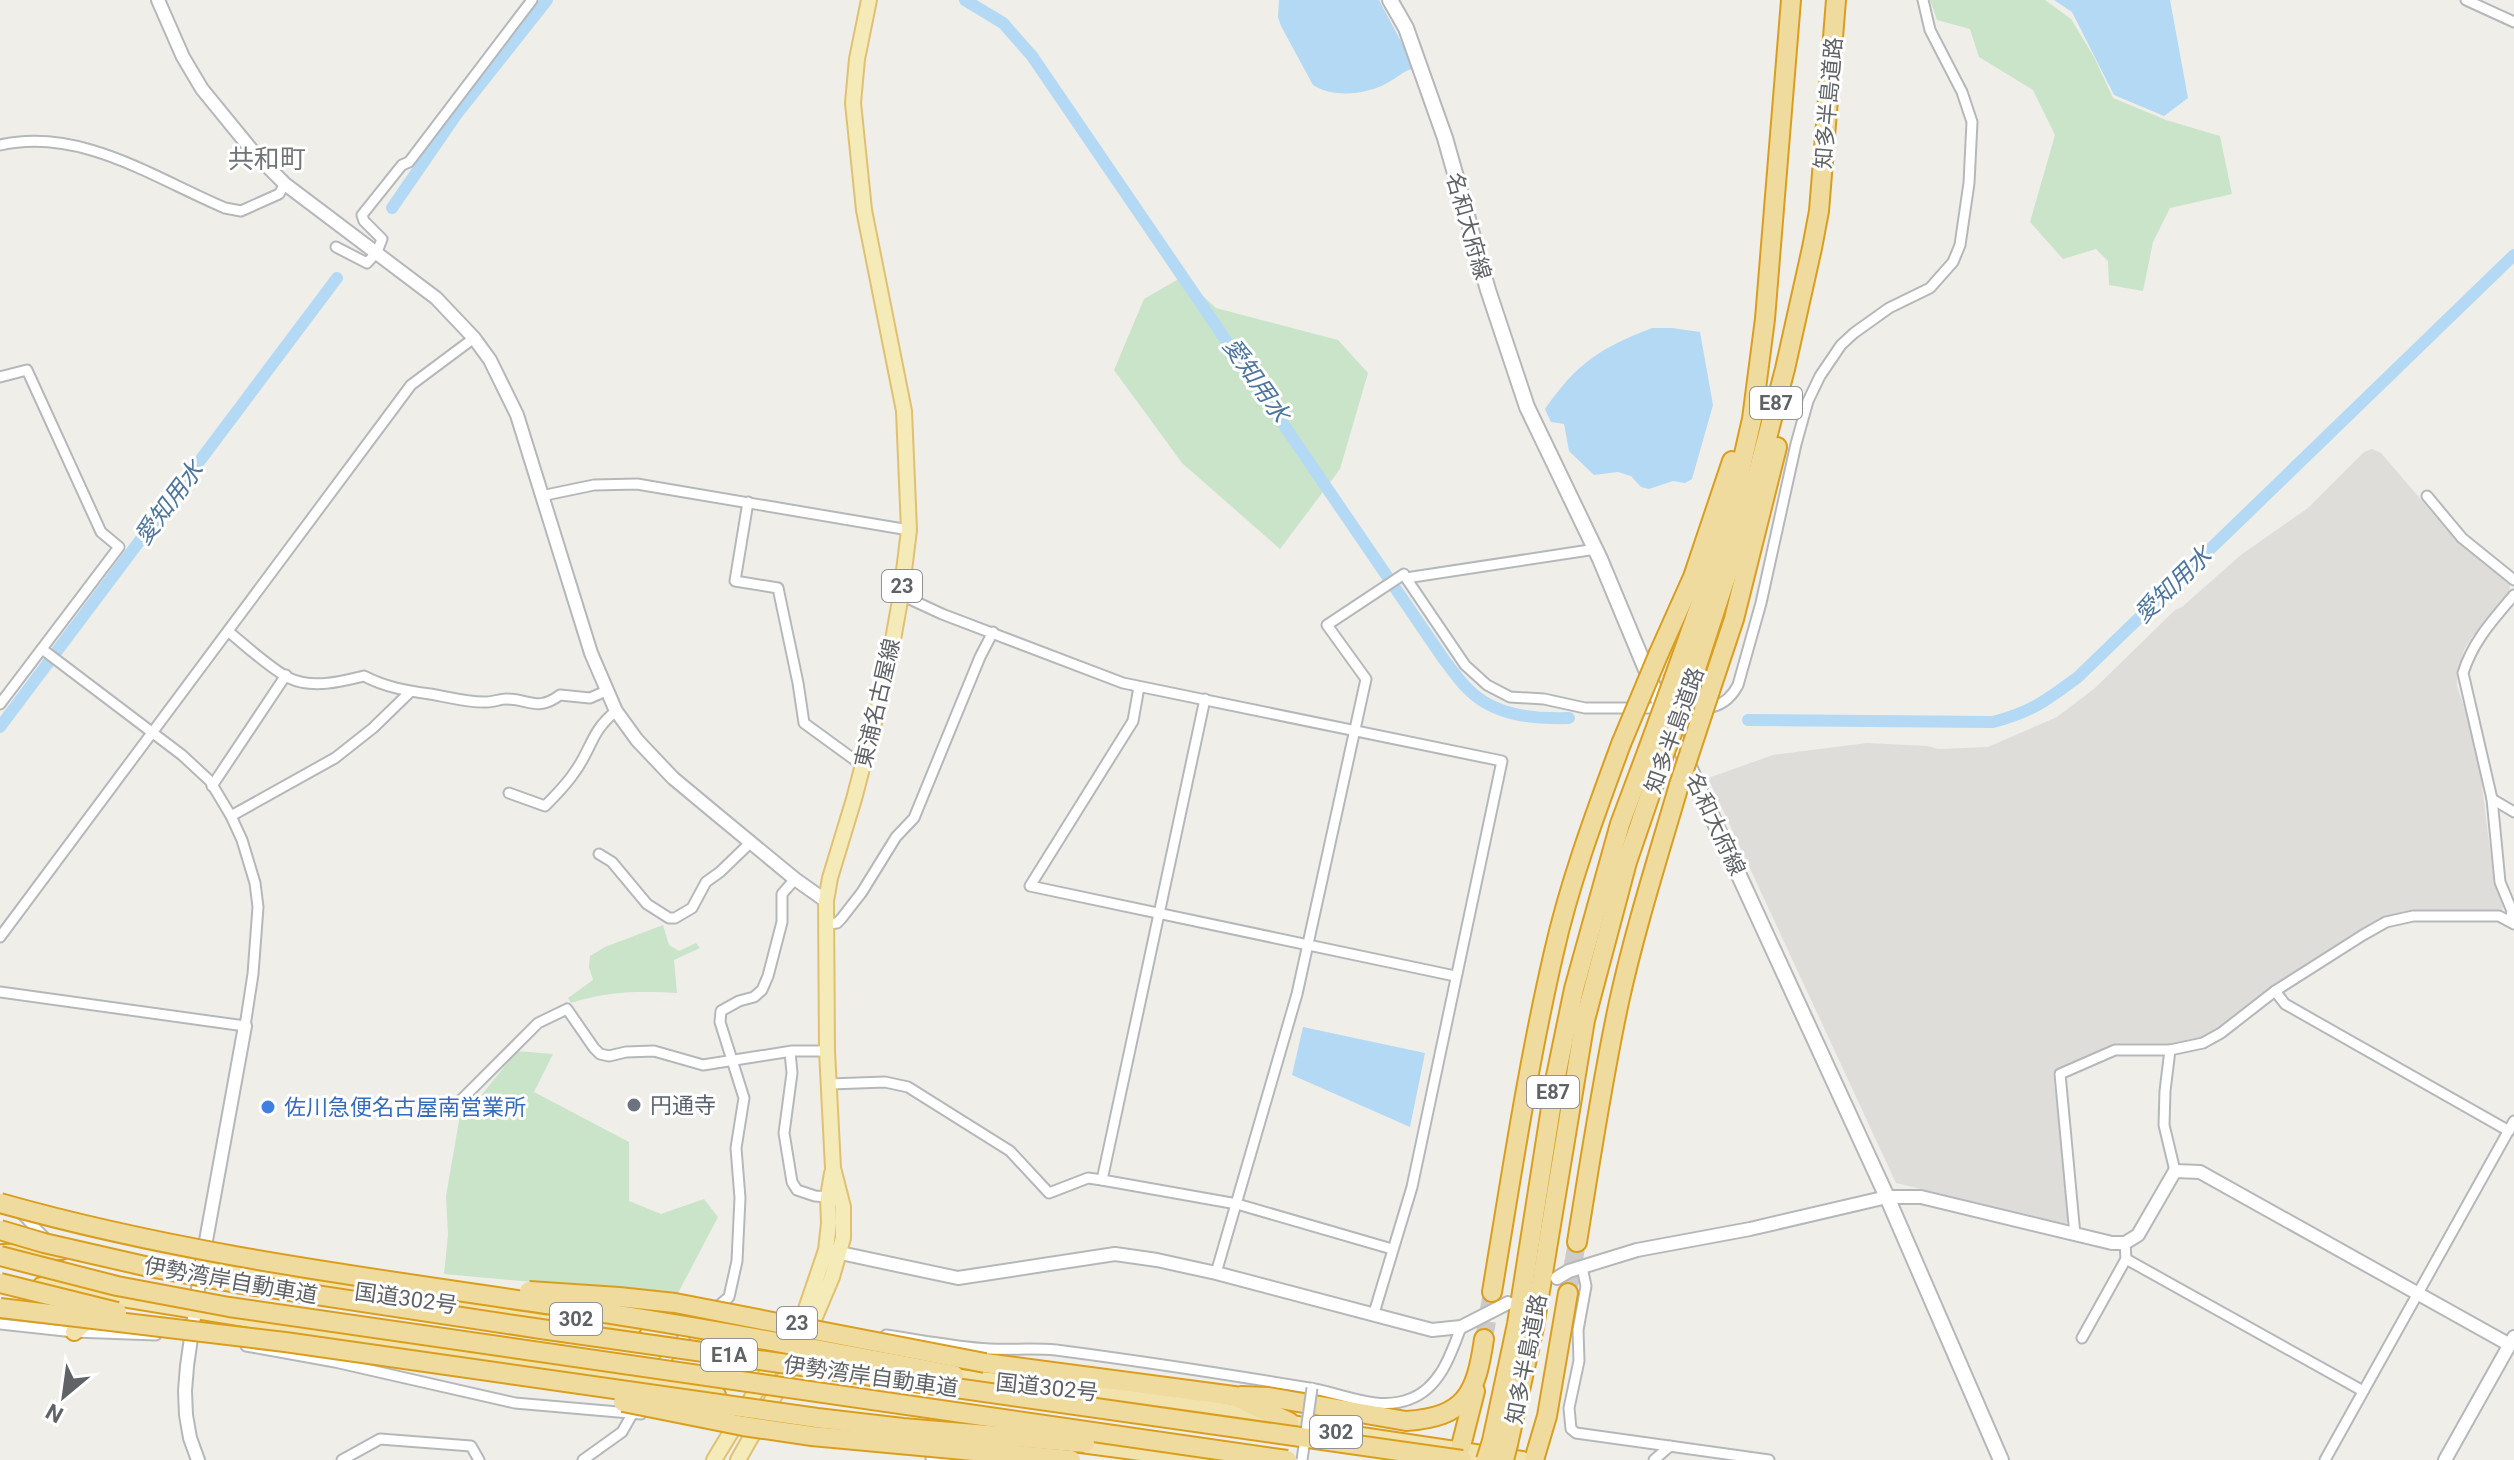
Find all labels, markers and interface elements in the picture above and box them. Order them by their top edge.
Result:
street label: 知多半島道路 [1810,36,1847,170]
district label: 共和町 [228,144,306,174]
street label: 名和大府線 [1441,170,1496,282]
water label: 愛知用水 [1217,333,1297,430]
road number: E87 [1750,387,1802,419]
water label: 愛知用水 [129,454,211,550]
water label: 愛知用水 [2129,540,2219,628]
road number: 23 [882,570,922,602]
street label: 東浦名古屋線 [850,636,905,770]
street label: 知多半島道路 [1640,664,1709,796]
street label: 名和大府線 [1681,769,1750,879]
road number: E87 [1527,1076,1579,1108]
place label: 円通寺 [650,1093,716,1118]
place label: 佐川急便名古屋南営業所 [284,1095,526,1120]
marker: 円通寺 [625,1096,643,1114]
marker: 佐川急便名古屋南営業所 [259,1098,277,1116]
street label: 伊勢湾岸自動車道 [142,1253,320,1308]
street label: 国道302号 [353,1279,459,1318]
street label: 知多半島道路 [1502,1292,1551,1426]
road number: 302 [550,1303,602,1335]
road number: 23 [777,1307,817,1339]
road number: E1A [701,1339,757,1371]
street label: 伊勢湾岸自動車道 [782,1352,960,1401]
north arrow [24,1356,104,1436]
street label: 国道302号 [994,1370,1100,1405]
text: N [42,1398,67,1428]
road number: 302 [1310,1416,1362,1448]

